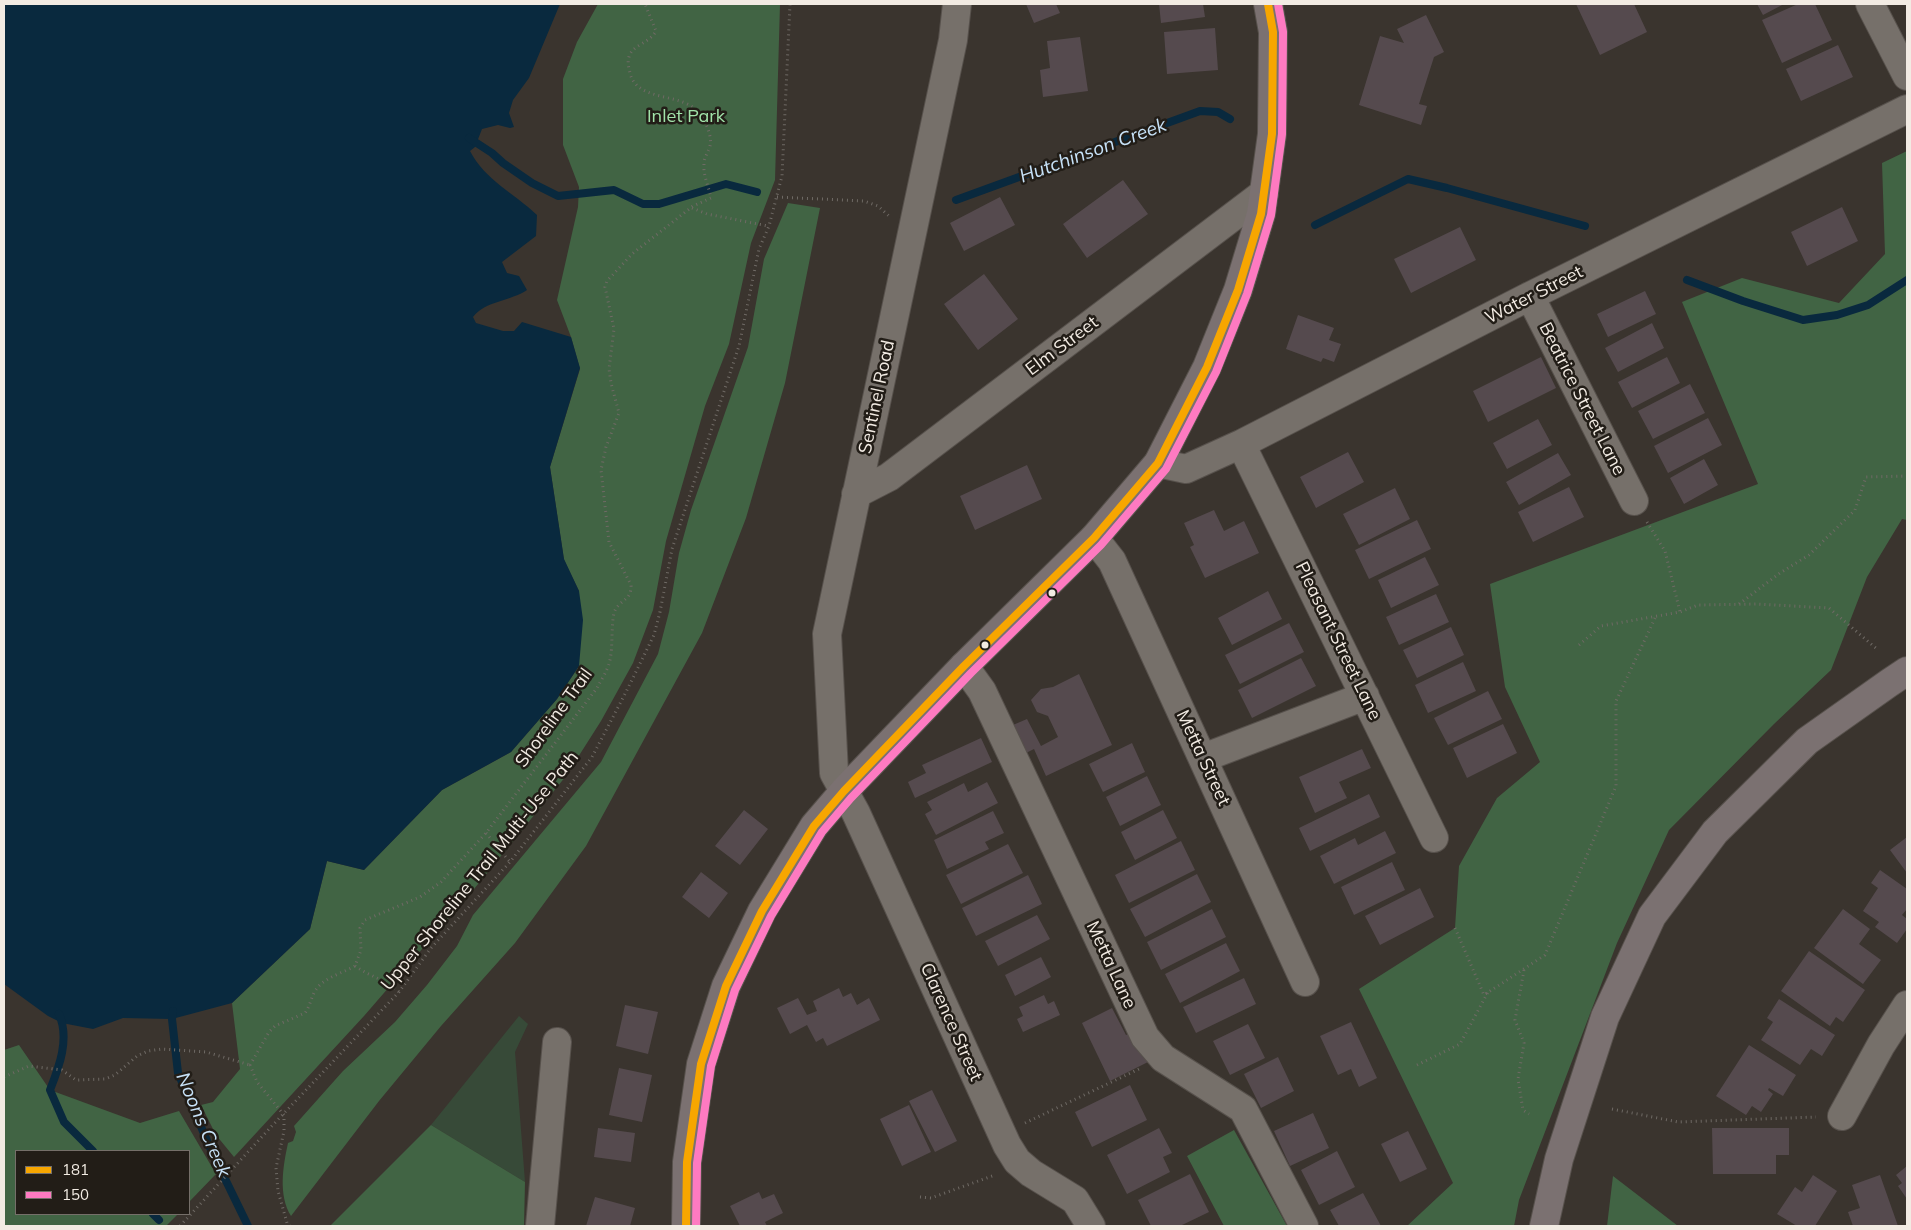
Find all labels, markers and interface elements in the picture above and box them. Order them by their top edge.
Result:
park label: Inlet Park [647,106,725,128]
water label: Hutchinson Creek [1016,114,1170,188]
street label: Water Street [1482,261,1586,329]
street label: Elm Street [1021,312,1103,380]
street label: Beatrice Street Lane [1534,319,1630,479]
street label: Sentinel Road [854,338,900,456]
street label: Pleasant Street Lane [1290,558,1386,724]
unlabelled marker [1047,588,1057,598]
unlabelled marker [980,640,990,650]
street label: Shoreline Trail [511,664,597,772]
street label: Metta Street [1171,707,1235,809]
street label: Upper Shoreline Trail Multi-Use Path [377,747,583,995]
street label: Metta Lane [1081,918,1141,1012]
street label: Clarence Street [915,960,987,1084]
water label: Noons Creek [171,1069,235,1181]
legend [15,1150,190,1215]
text: 181 [62,1160,89,1179]
text: 150 [62,1185,89,1204]

